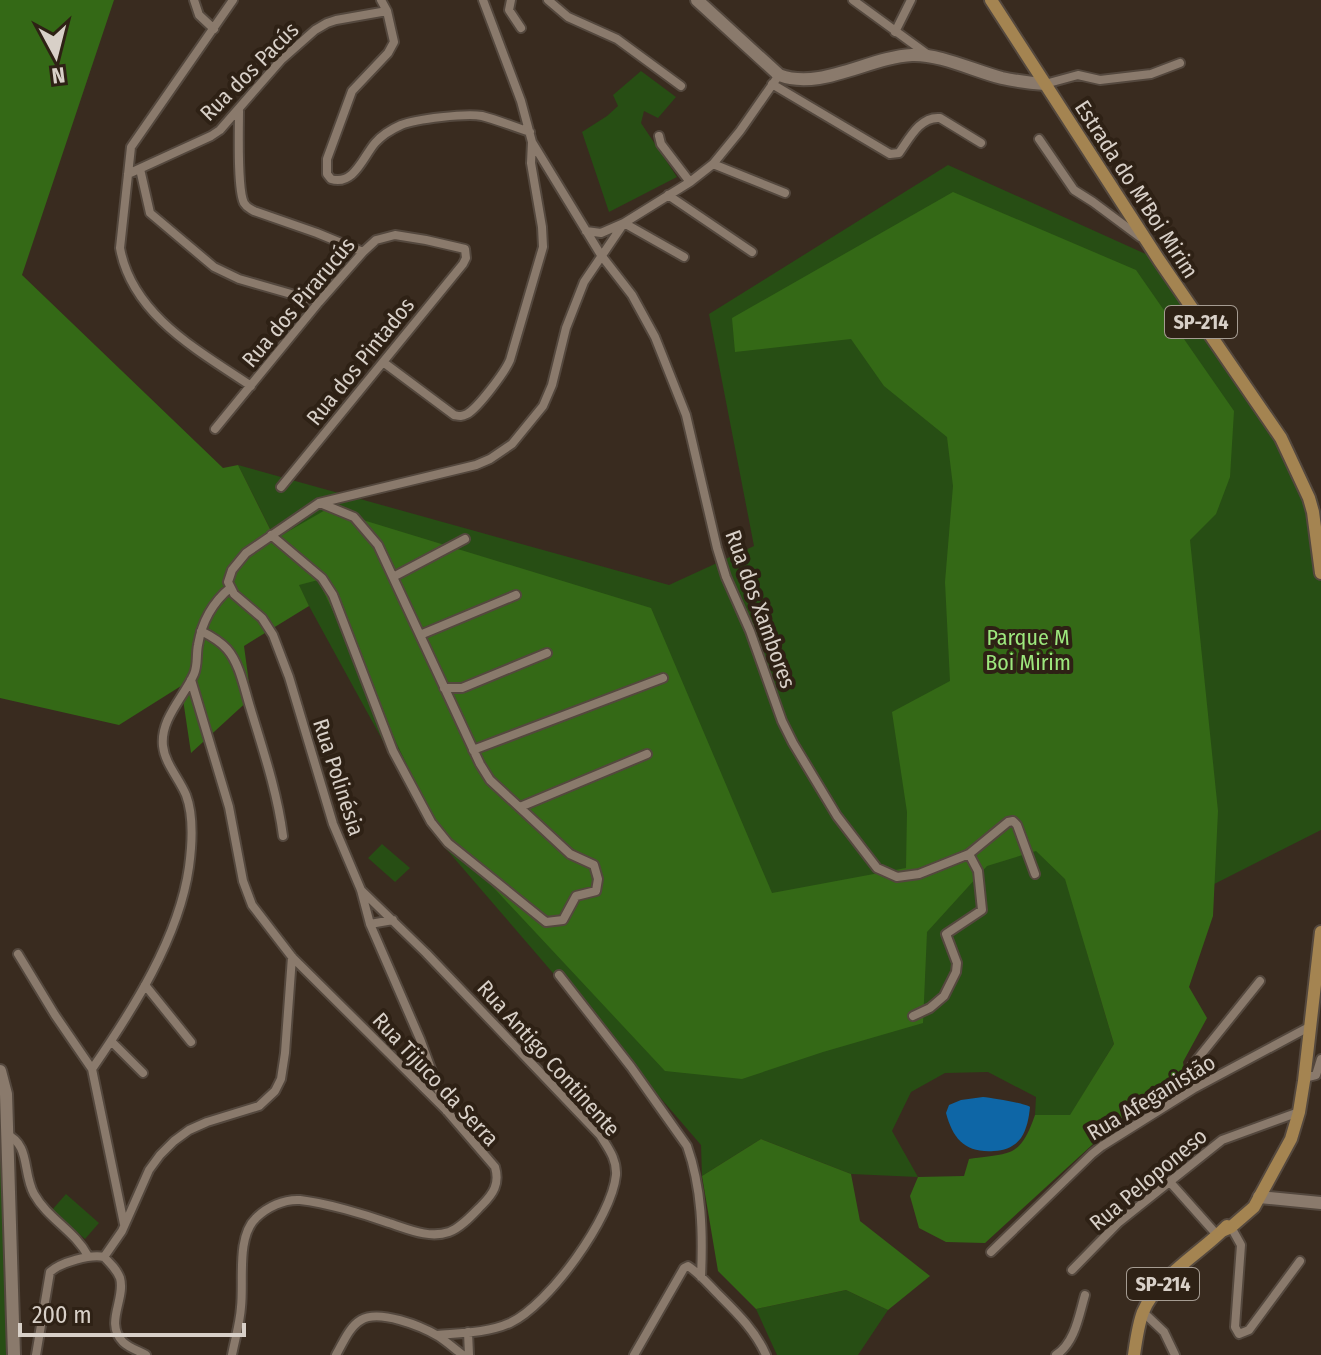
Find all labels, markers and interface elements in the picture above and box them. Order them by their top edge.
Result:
north arrow [16,16,96,96]
street label: Rua dos Pacús [194,16,304,126]
text: N [50,61,67,90]
street label: Estrada do M'Boi Mirim [1069,95,1204,283]
street label: Rua dos Pirarucús [236,232,361,373]
street label: Rua dos Pintados [301,292,420,431]
road number: SP-214 [1165,306,1237,338]
street label: Rua dos Xambores [719,526,802,692]
park label: Parque M Boi Mirim [985,624,1071,676]
street label: Rua Polinésia [307,715,370,839]
street label: Rua Antigo Continente [472,975,626,1142]
street label: Rua Tijuco da Serra [367,1007,504,1152]
street label: Rua Afeganistão [1082,1049,1220,1146]
street label: Rua Peloponeso [1084,1122,1213,1236]
road number: SP-214 [1127,1268,1199,1300]
scale bar [20,1287,244,1337]
text: 200 m [32,1301,92,1329]

